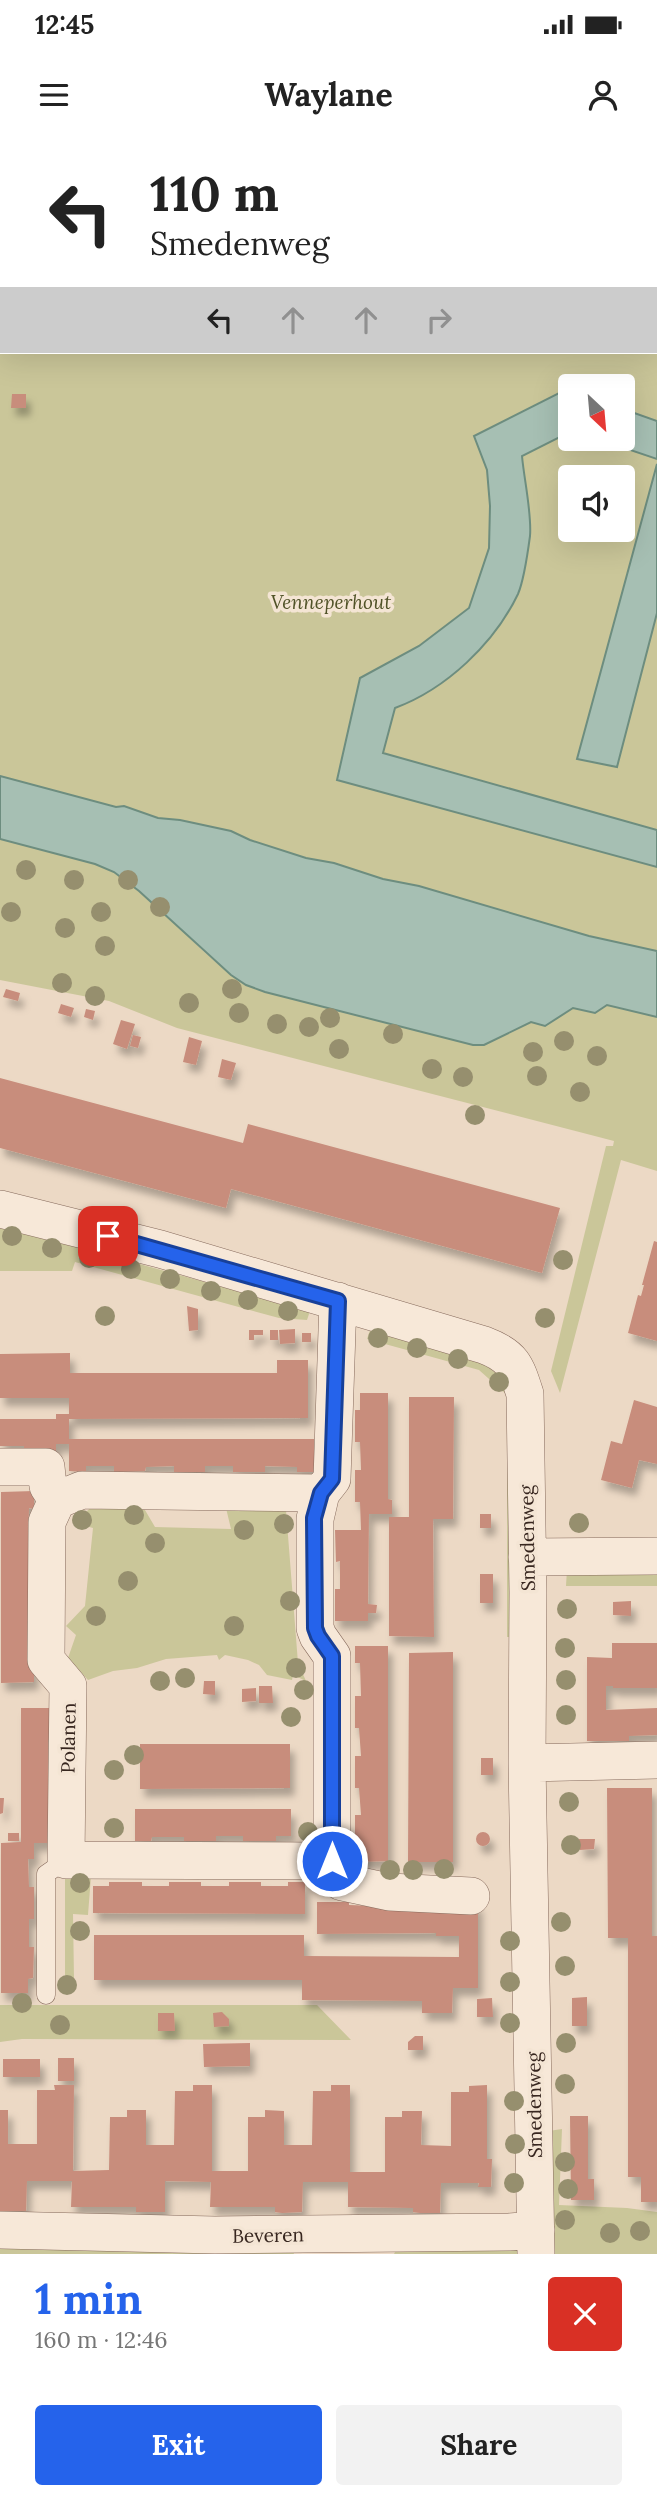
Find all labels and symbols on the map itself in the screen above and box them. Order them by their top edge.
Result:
north arrow [558,374,635,452]
park label: Venneperhout [271,590,391,614]
pin [78,1206,138,1266]
street label: Smedenweg [514,1484,540,1591]
street label: Polanen [55,1702,81,1774]
position arrow [295,1824,369,1898]
street label: Smedenweg [521,2051,547,2158]
street label: Beveren [232,2222,304,2248]

